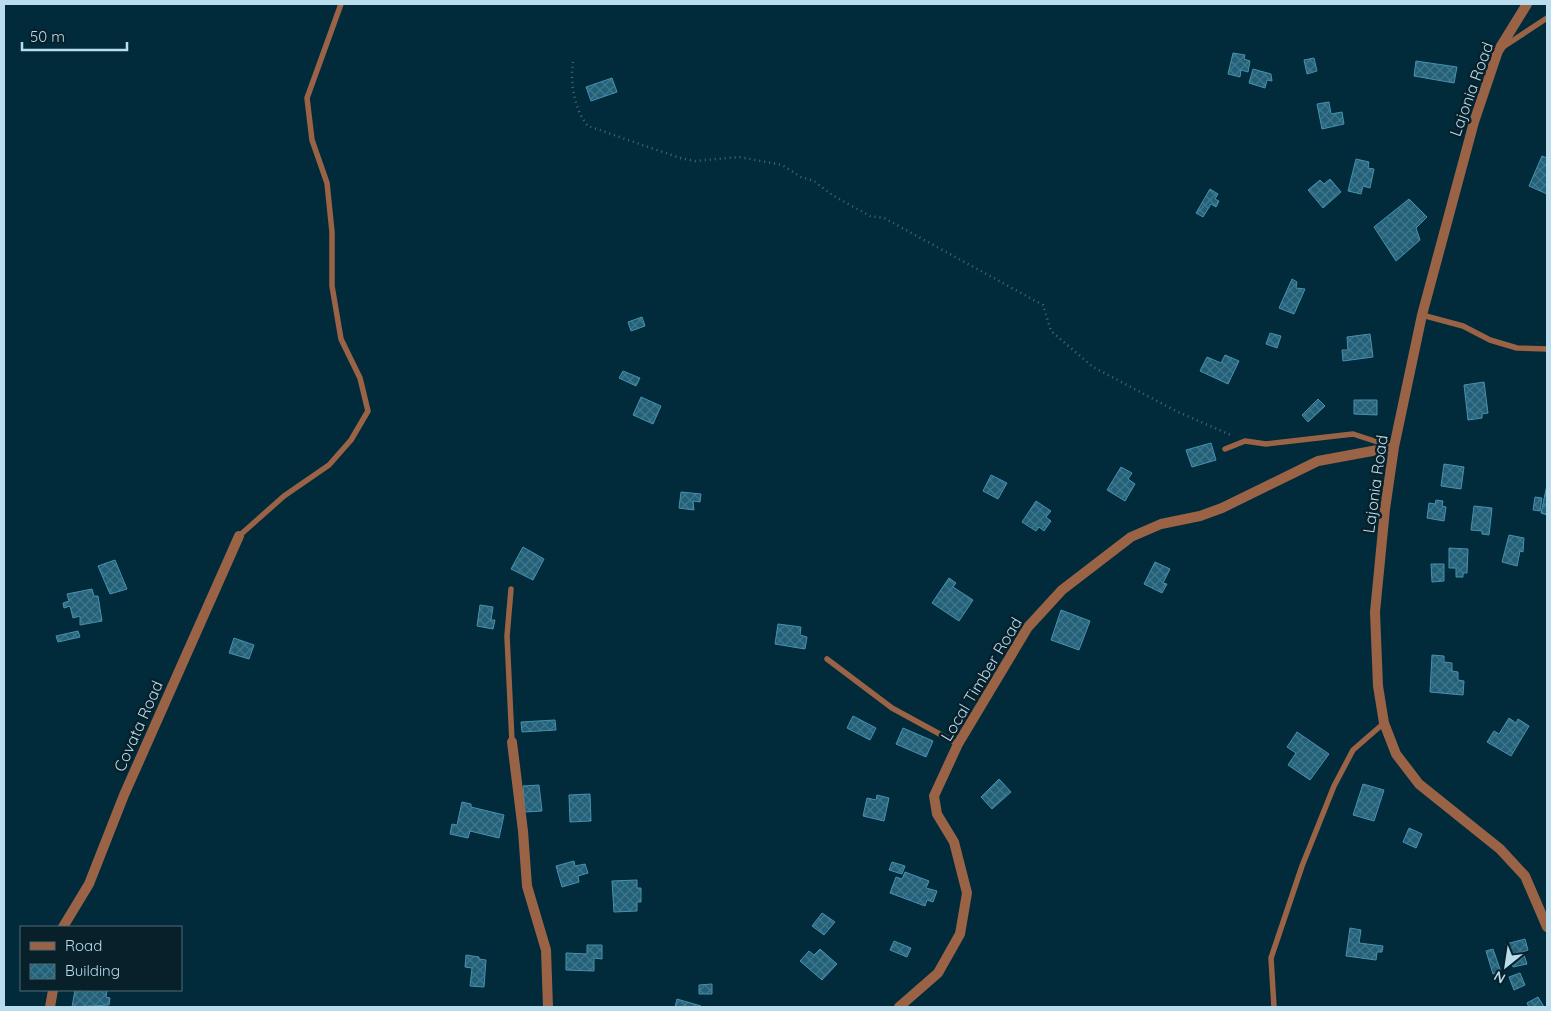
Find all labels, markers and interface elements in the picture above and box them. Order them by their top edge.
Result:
scale bar [22,20,128,52]
text: 50 m [30,27,65,46]
street label: Lajonia Road [1445,39,1497,139]
street label: Lajonia Road [1358,434,1392,534]
street label: Local Timber Road [936,613,1026,745]
street label: Covata Road [109,677,167,775]
legend [20,926,182,991]
text: Road [65,936,102,955]
north arrow [1481,941,1531,991]
text: Building [65,961,120,980]
text: N [1491,967,1508,988]

